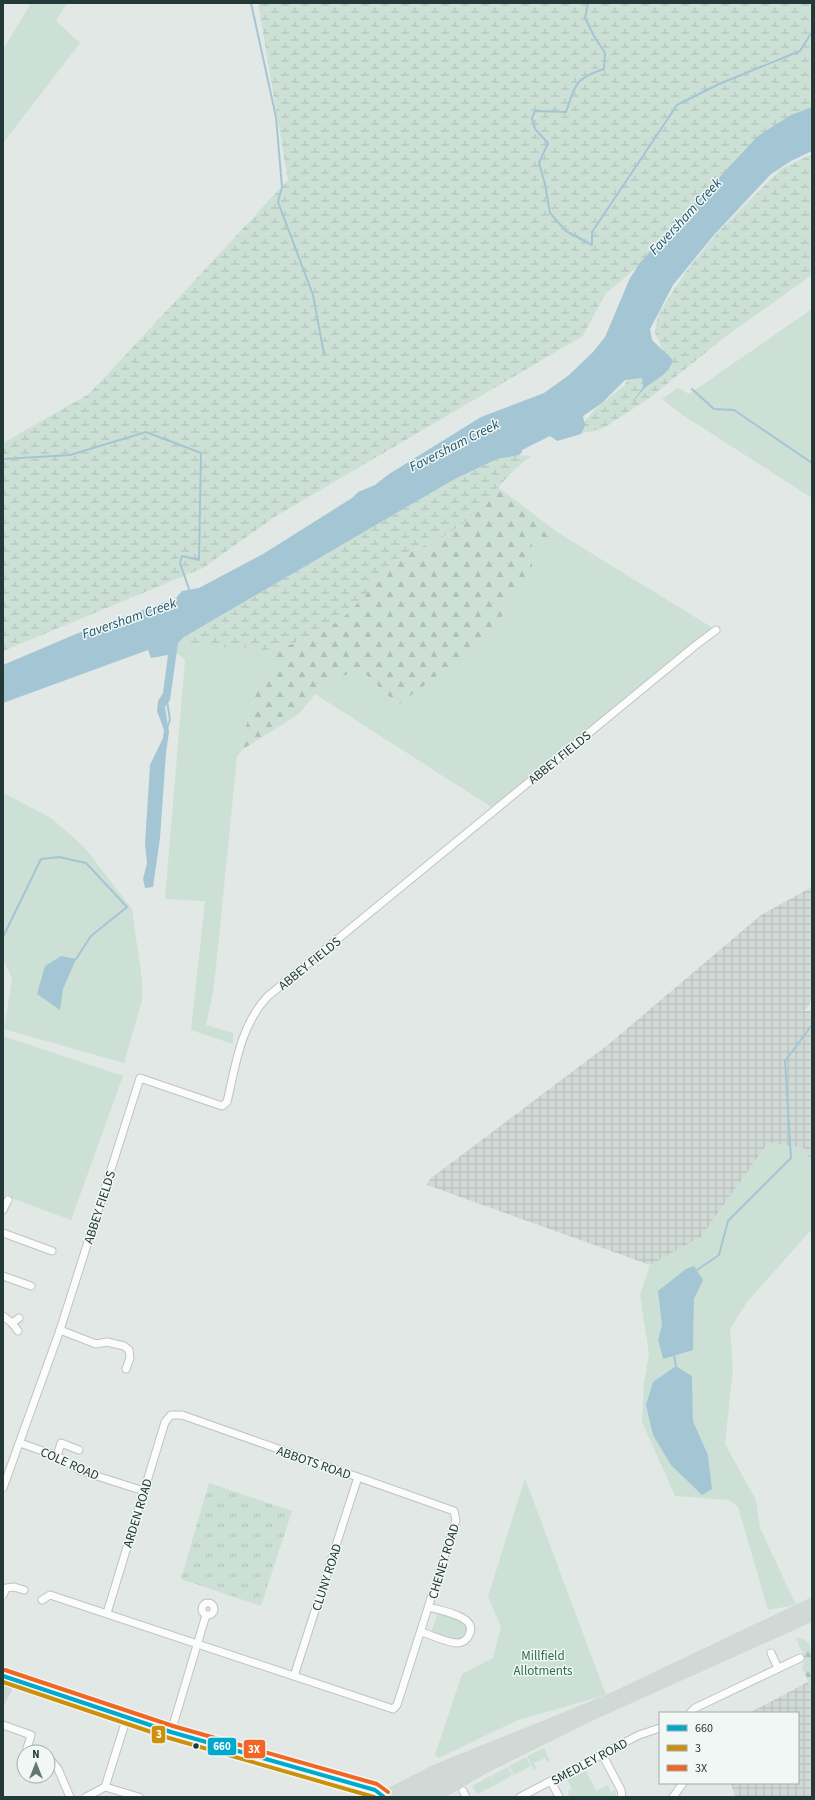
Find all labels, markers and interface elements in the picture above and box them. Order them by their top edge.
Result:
water label: Faversham Creek [645,174,727,260]
water label: Faversham Creek [406,414,503,477]
water label: Faversham Creek [79,593,179,644]
street label: ABBEY FIELDS [524,727,595,789]
street label: ABBEY FIELDS [274,933,345,995]
street label: ABBEY FIELDS [80,1168,120,1246]
street label: ABBOTS ROAD [274,1442,353,1484]
street label: COLE ROAD [37,1443,102,1485]
street label: ARDEN ROAD [119,1477,157,1550]
street label: CHENEY ROAD [424,1521,464,1601]
street label: CLUNY ROAD [308,1541,346,1613]
park label: Millfield Allotments [514,1647,573,1680]
legend [659,1712,799,1784]
text: 660 [695,1720,713,1737]
line badge: 3 [151,1725,166,1744]
text: 3 [156,1727,162,1742]
street label: SMEDLEY ROAD [548,1734,631,1790]
line badge: 660 [207,1737,237,1756]
text: 660 [213,1739,231,1754]
line badge: 3X [243,1739,266,1759]
text: 3 [695,1740,701,1757]
unlabelled marker [191,1741,201,1751]
text: 3X [248,1742,261,1757]
north arrow [16,1744,56,1784]
text: N [32,1747,40,1762]
text: 3X [695,1760,707,1777]

